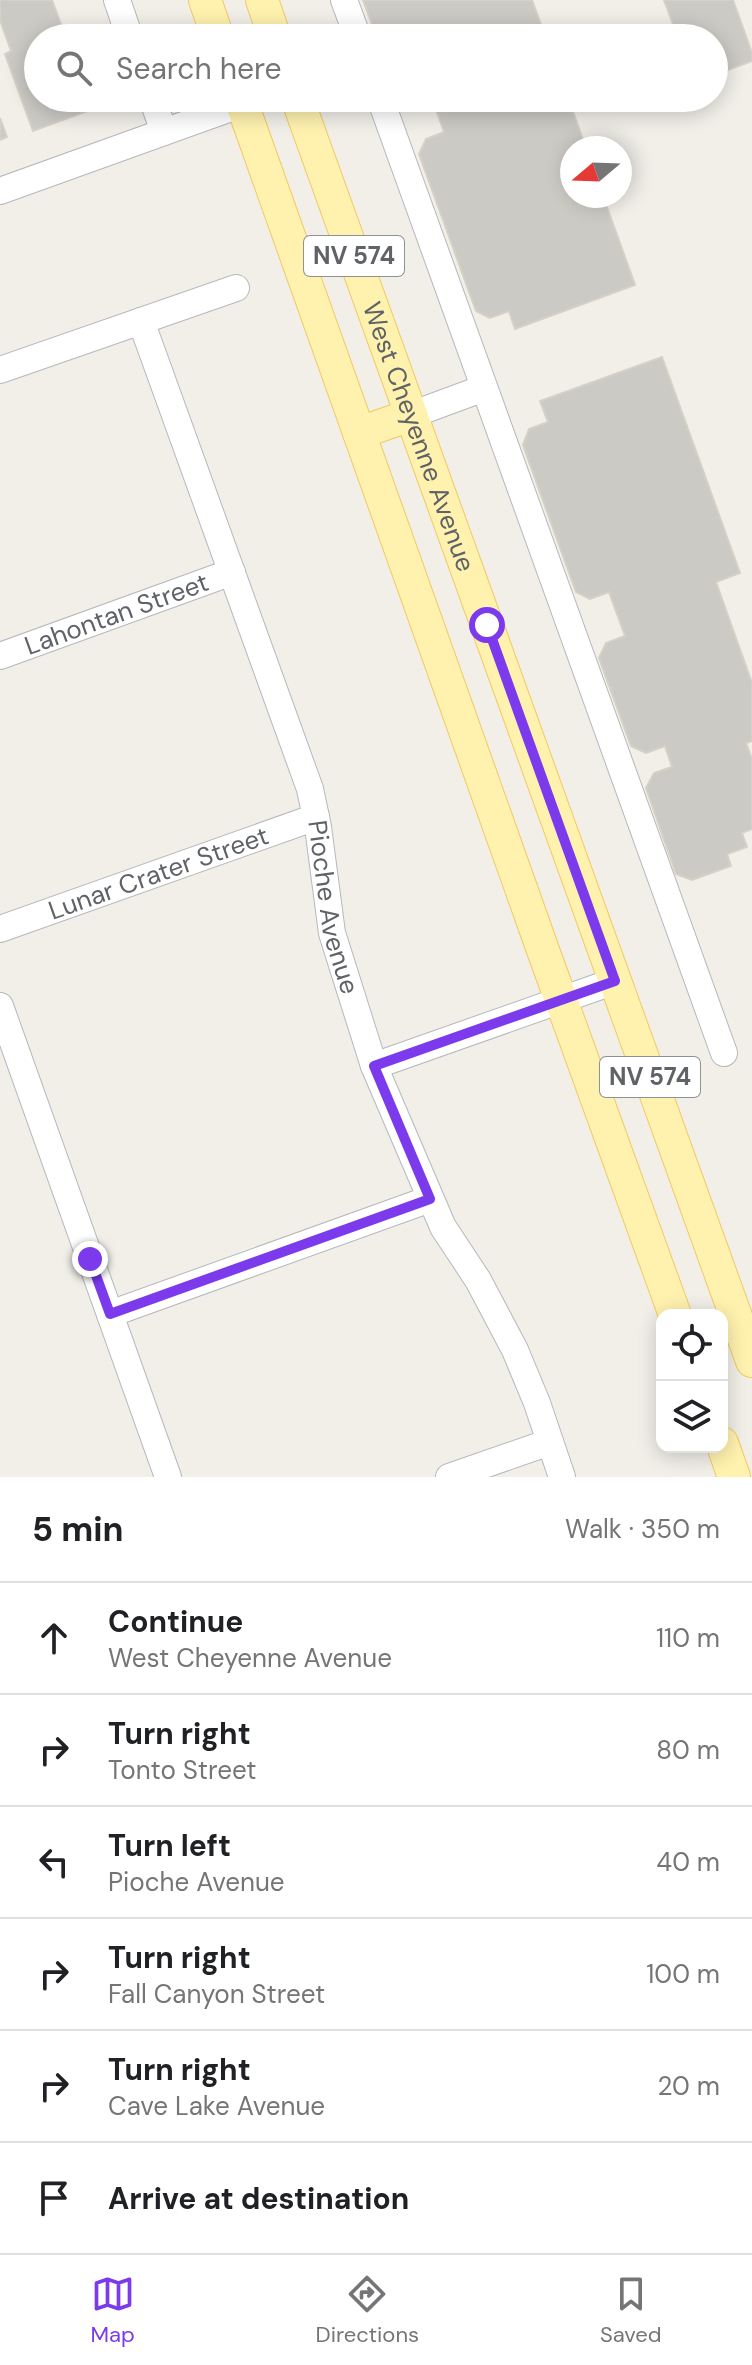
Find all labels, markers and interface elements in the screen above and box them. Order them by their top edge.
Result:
search box [24,24,728,112]
icon: search [52,46,96,90]
text: Search here [116,49,282,88]
north arrow [560,136,632,208]
road number: NV 574 [304,236,404,276]
street label: West Cheyenne Avenue [355,297,483,576]
street label: Lahontan Street [20,565,213,663]
route start [469,607,505,643]
street label: Lunar Crater Street [44,818,273,928]
street label: Pioche Avenue [300,818,367,998]
road number: NV 574 [600,1057,700,1097]
route end [72,1241,108,1277]
map controls [656,1309,728,1453]
button: locate [656,1309,728,1381]
button: layers [656,1381,728,1453]
text: 5 min [32,1507,123,1552]
text: Walk · 350 m [565,1512,720,1546]
text: Continue [108,1602,243,1641]
icon: ahead [32,1616,76,1660]
text: 110 m [656,1621,720,1655]
text: West Cheyenne Avenue [108,1641,392,1675]
text: Turn right [108,1714,251,1753]
icon: right [32,1728,76,1772]
text: 80 m [656,1733,720,1767]
text: Tonto Street [108,1753,256,1787]
text: Turn left [108,1826,231,1865]
icon: left [32,1840,76,1884]
text: 40 m [656,1845,720,1879]
text: Pioche Avenue [108,1865,285,1899]
text: Turn right [108,1938,251,1977]
icon: right [32,1952,76,1996]
text: 100 m [646,1957,720,1991]
text: Fall Canyon Street [108,1977,325,2011]
text: Turn right [108,2050,251,2089]
icon: right [32,2064,76,2108]
text: 20 m [657,2069,720,2103]
text: Cave Lake Avenue [108,2089,325,2123]
icon: arrive [32,2176,76,2220]
text: Arrive at destination [108,2179,409,2218]
tab: Map [90,2272,135,2349]
tab: Directions [316,2272,419,2349]
tab: Saved [600,2272,662,2349]

